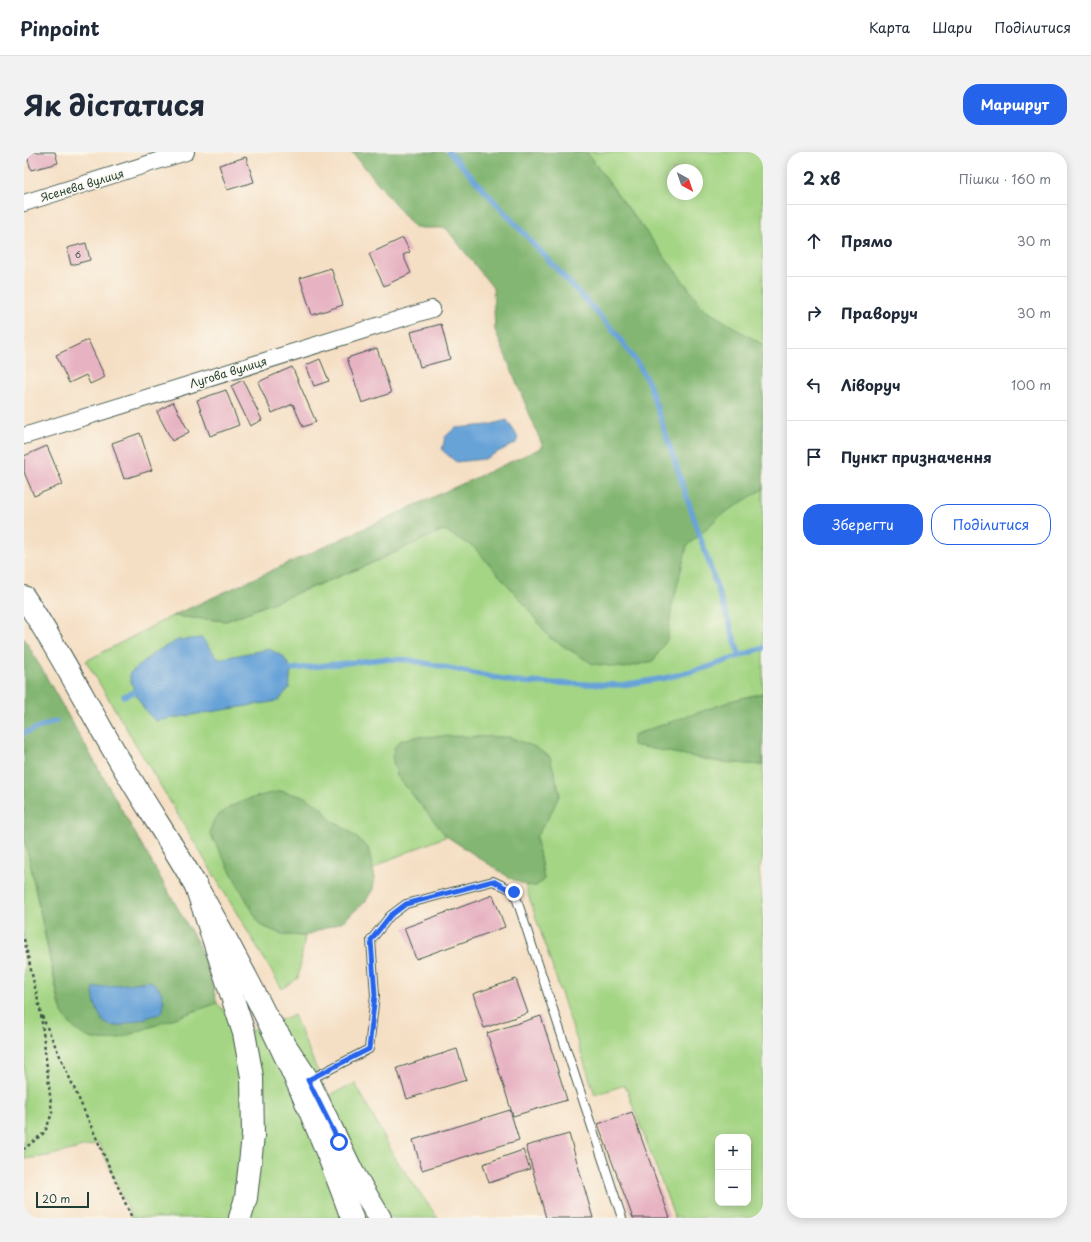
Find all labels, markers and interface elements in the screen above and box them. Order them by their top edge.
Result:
text: Pinpoint [20,14,100,42]
text: Карта [869,17,910,38]
text: Шари [932,17,972,38]
text: Поділитися [994,17,1071,38]
text: Як дістатися [24,83,205,126]
button: Маршрут [963,84,1067,125]
street label: Ясенева вулиця [38,164,126,206]
north arrow [667,164,703,200]
text: 2 хв [803,165,840,191]
text: Пішки · 160 m [959,169,1051,188]
text: Прямо [841,229,892,252]
icon: ahead [803,230,825,252]
text: 30 m [1017,231,1051,250]
house number: 6 [75,247,81,261]
text: Праворуч [841,301,918,324]
icon: right [803,302,825,324]
text: 30 m [1017,303,1051,322]
street label: Лугова вулиця [187,352,269,392]
text: Ліворуч [841,373,901,396]
icon: left [803,374,825,396]
text: 100 m [1011,375,1051,394]
text: Пункт призначення [841,445,992,468]
icon: arrive [803,446,825,468]
button: Зберегти [803,504,923,545]
button: Поділитися [931,504,1051,545]
route end [505,883,523,901]
route start [330,1133,348,1151]
map controls [715,1134,751,1206]
button: + [715,1134,751,1170]
button: − [715,1170,751,1206]
scale bar [36,1190,89,1209]
text: 20 m [42,1190,70,1207]

